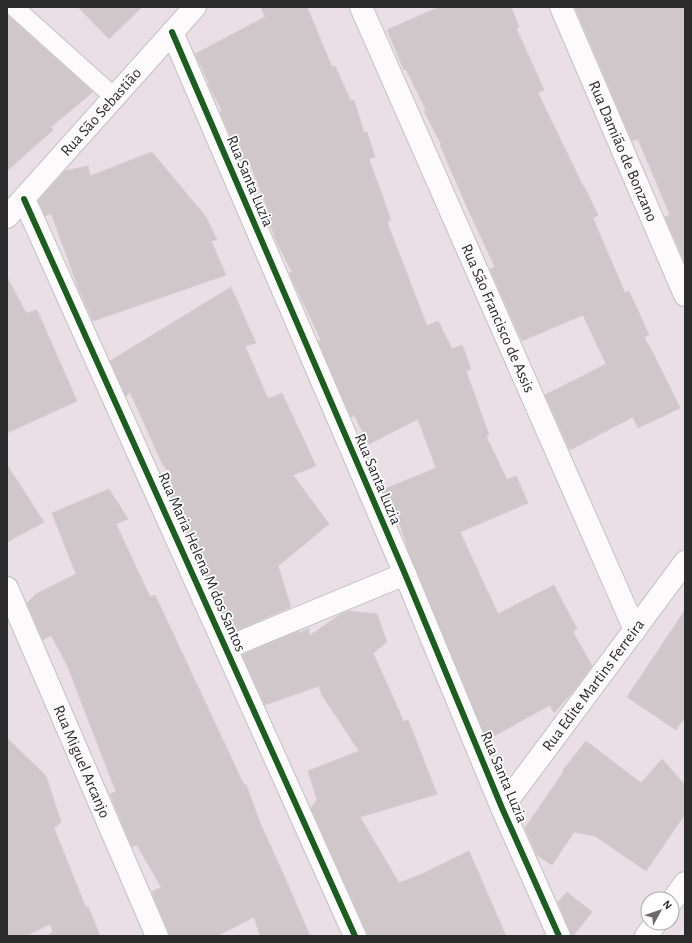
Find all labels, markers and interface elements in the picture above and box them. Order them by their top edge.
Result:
street label: Rua São Sebastião [58,65,145,159]
street label: Rua Damião de Bonzano [586,78,660,224]
street label: Rua Santa Luzia [224,133,276,229]
street label: Rua São Francisco de Assis [458,241,538,395]
street label: Rua Santa Luzia [352,431,404,527]
street label: Rua Maria Helena M dos Santos [155,470,249,654]
street label: Rua Edite Martins Ferreira [539,616,647,754]
street label: Rua Miguel Arcanjo [50,703,113,820]
street label: Rua Santa Luzia [478,729,530,825]
north arrow [640,891,680,931]
text: N [661,898,674,911]

